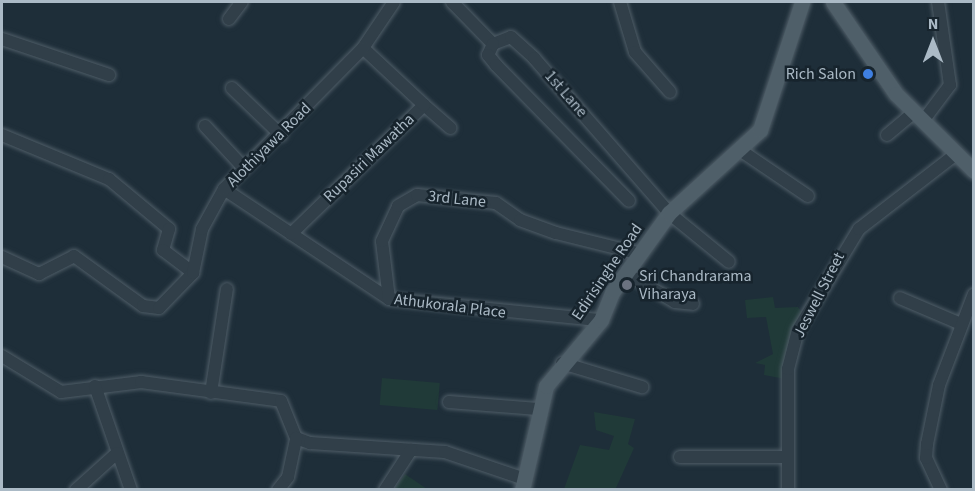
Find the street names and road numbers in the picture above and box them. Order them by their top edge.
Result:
street label: 1st Lane [541,67,591,121]
street label: Alothiyawa Road [223,99,315,191]
street label: Rupasiri Mawatha [320,110,418,206]
street label: 3rd Lane [427,186,487,212]
street label: Edirisinghe Road [568,220,646,324]
street label: Jeswell Street [789,249,849,341]
street label: Athukorala Place [393,290,507,322]

